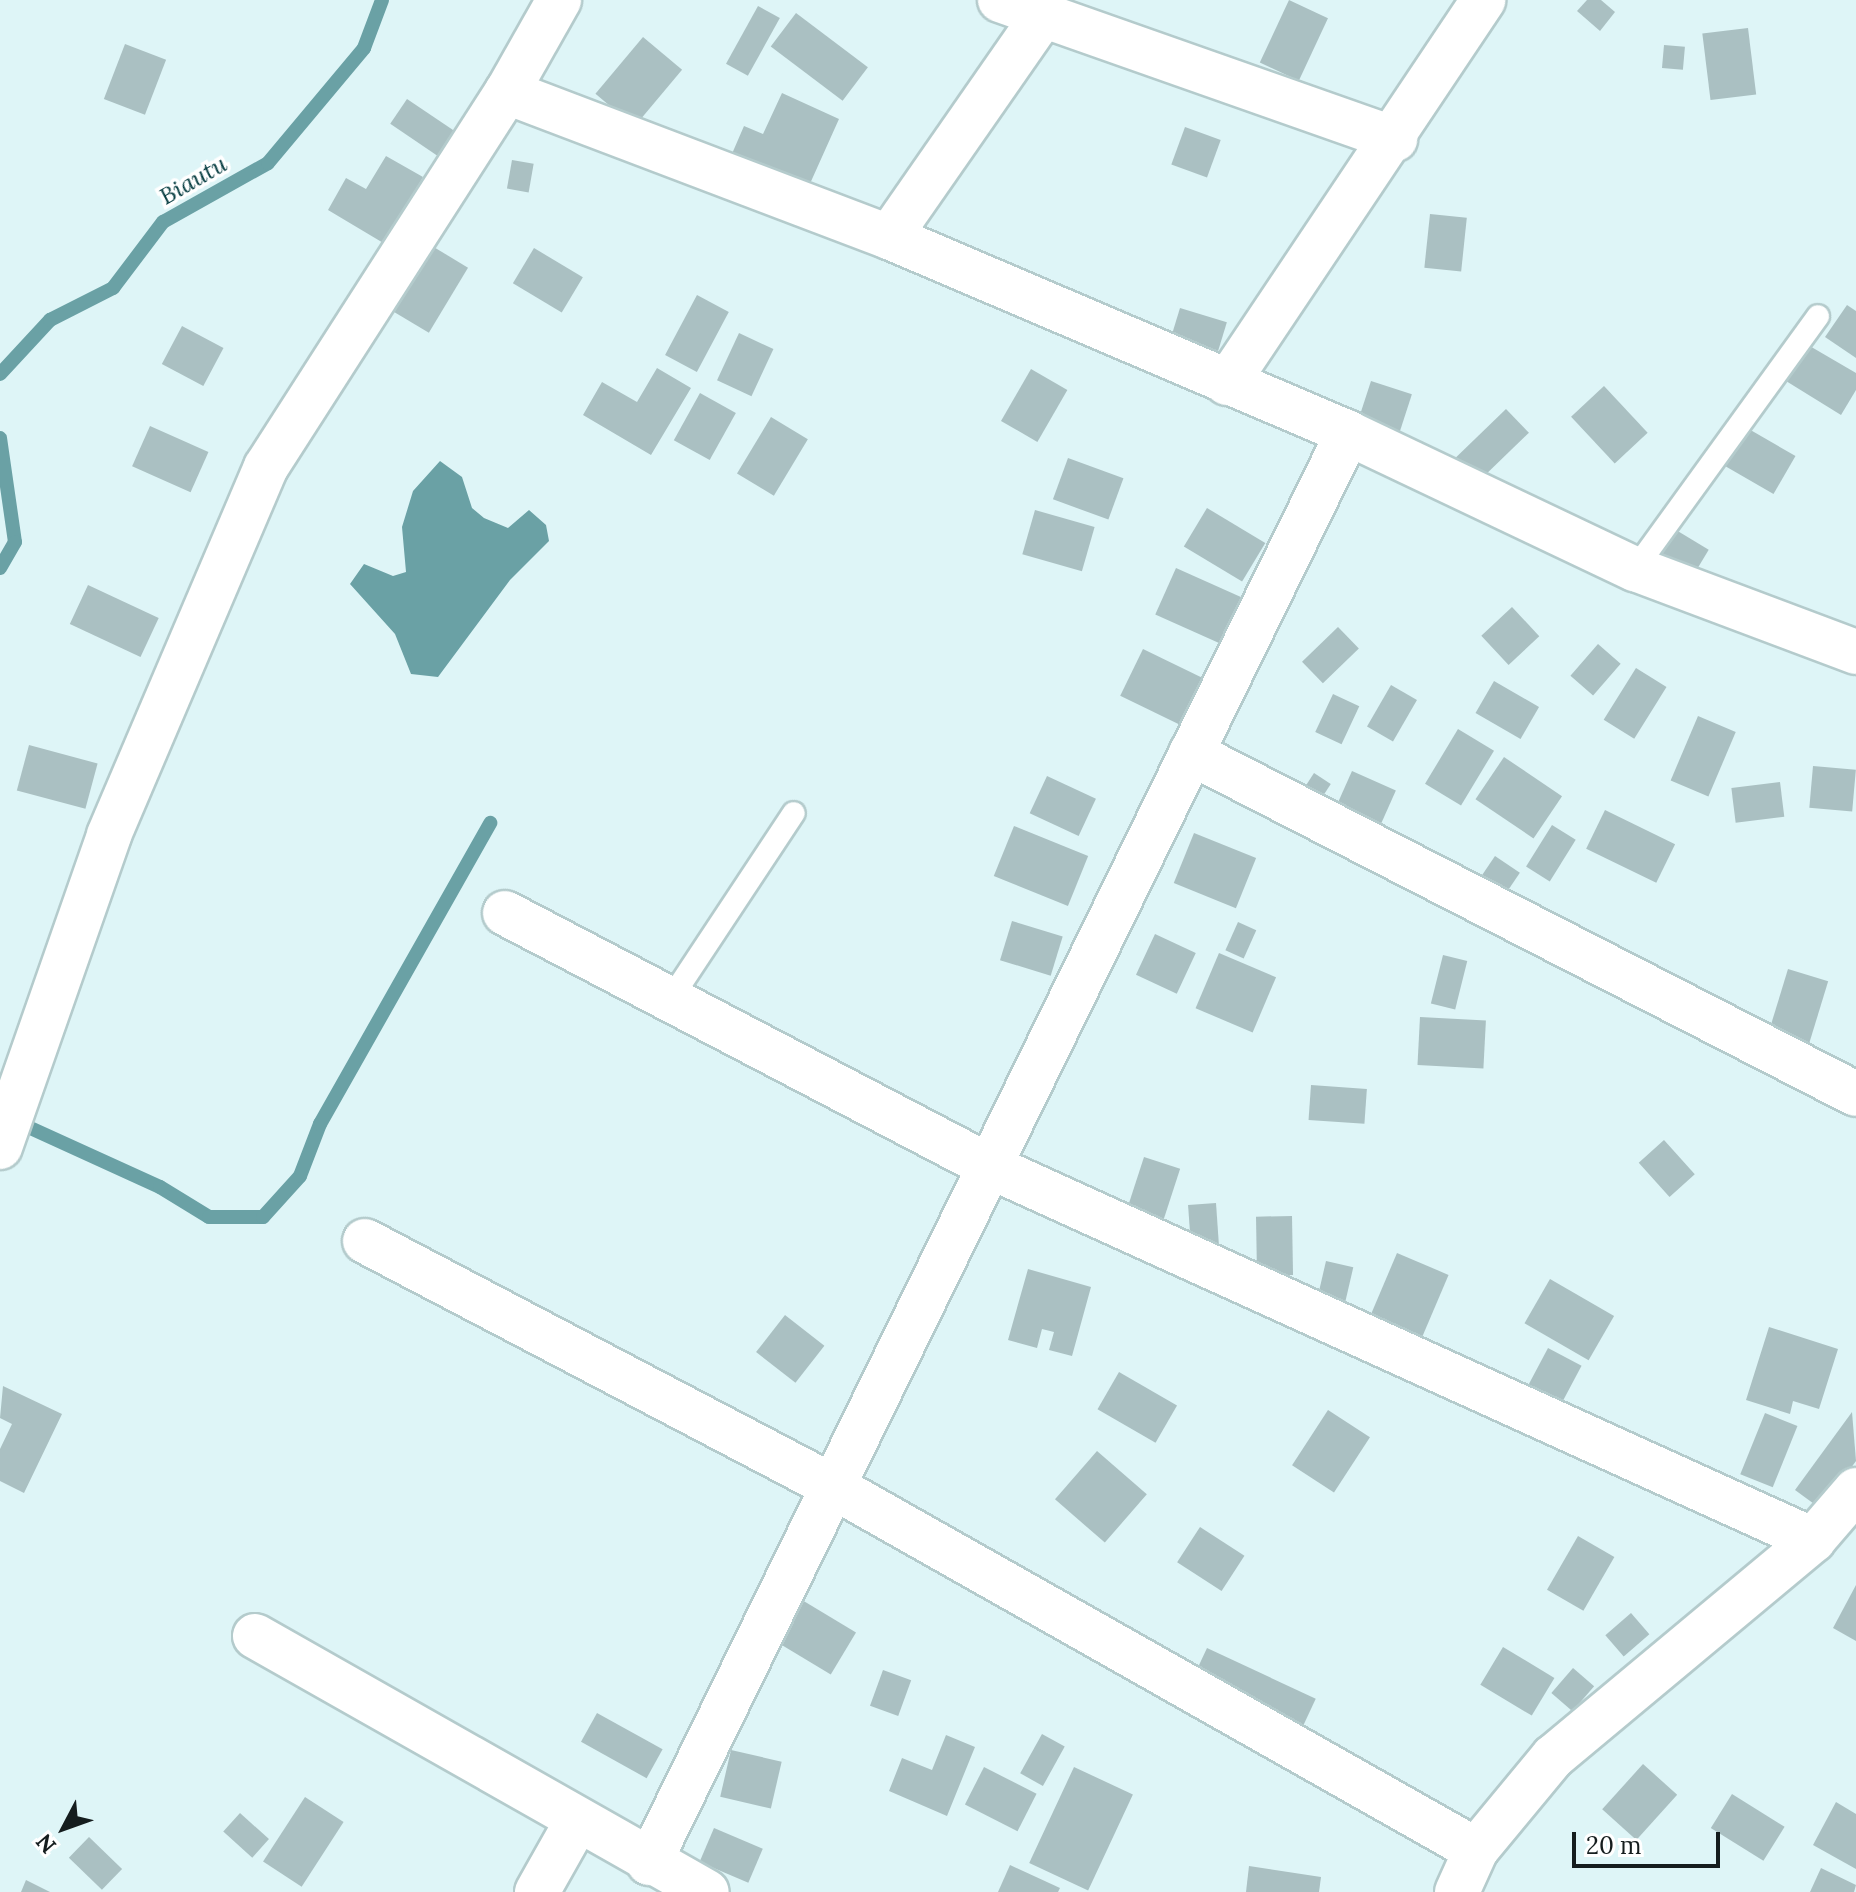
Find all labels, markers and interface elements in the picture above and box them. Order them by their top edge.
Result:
water label: Biautu [154,149,232,211]
north arrow [24,1788,104,1868]
scale bar [1576,1816,1724,1866]
text: N [30,1828,62,1859]
text: 20 m [1586,1830,1642,1861]

